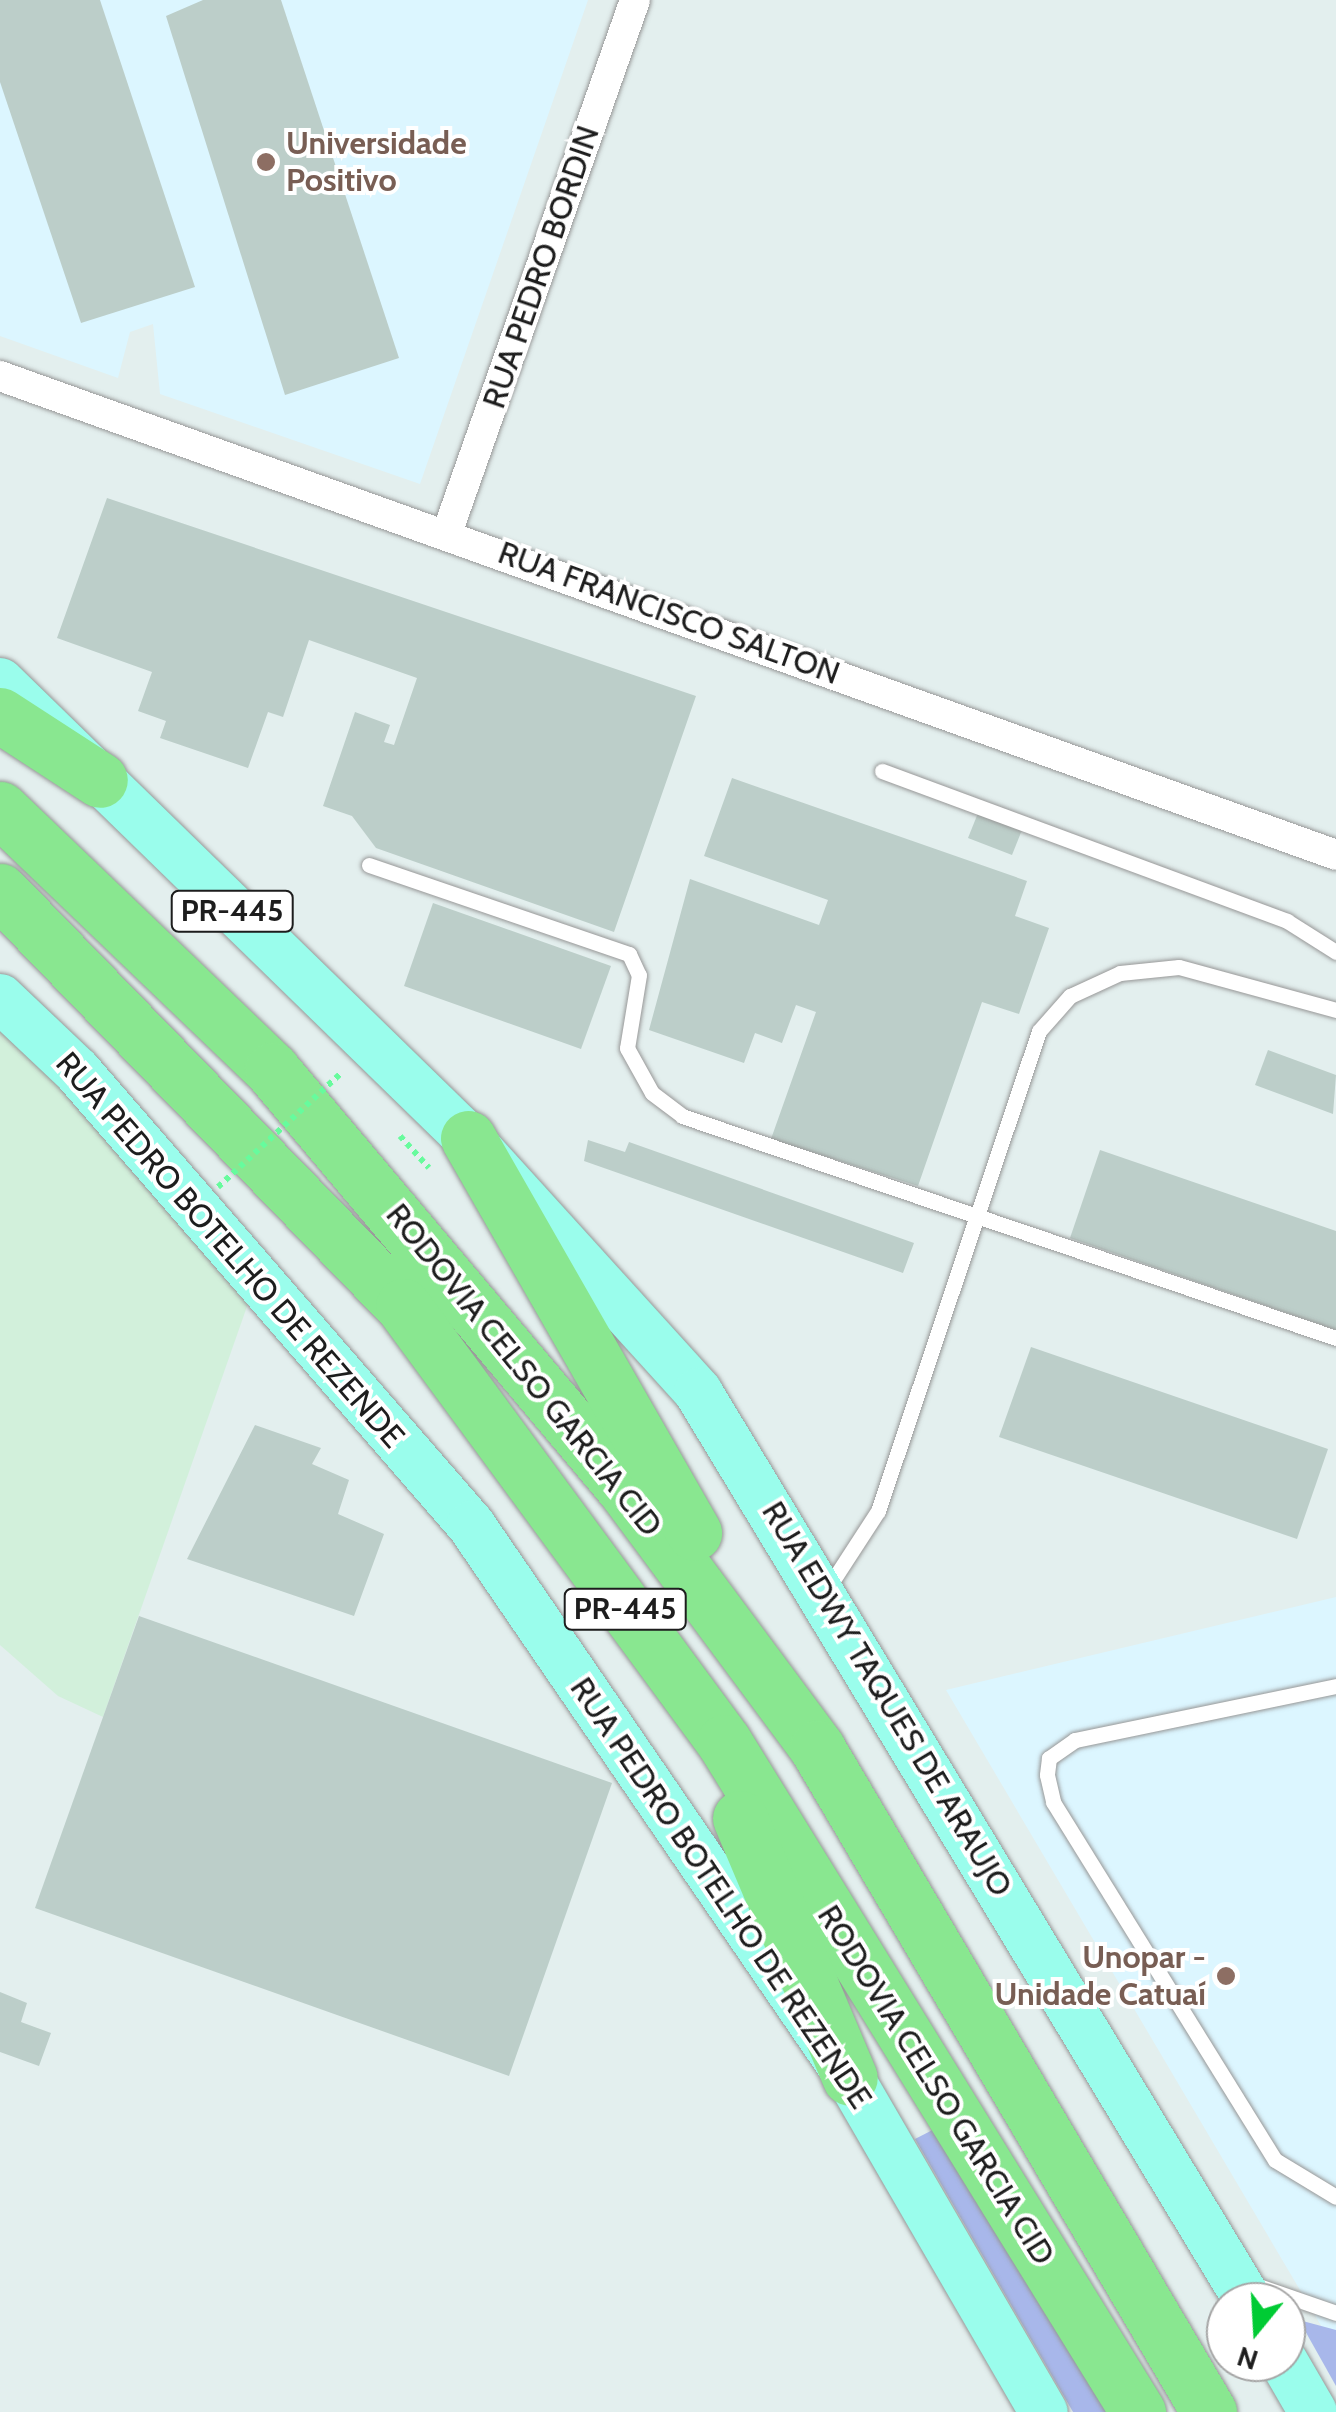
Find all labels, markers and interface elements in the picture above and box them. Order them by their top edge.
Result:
street label: RUA PEDRO BORDIN [475,121,607,413]
place label: Universidade Positivo [286,125,467,200]
marker: Universidade Positivo [255,151,277,173]
street label: RUA FRANCISCO SALTON [493,533,845,693]
road number: PR-445 [170,886,294,936]
street label: RUA PEDRO BOTELHO DE REZENDE [48,1044,412,1456]
street label: RODOVIA CELSO GARCIA CID [378,1196,670,1544]
street label: RUA EDWY TAQUES DE ARAUJO [754,1495,1020,1903]
road number: PR-445 [562,1584,688,1634]
street label: RUA PEDRO BOTELHO DE REZENDE [562,1670,880,2116]
street label: RODOVIA CELSO GARCIA CID [809,1898,1063,2272]
place label: Unopar - Unidade Catuaí [995,1939,1206,2014]
marker: Unopar - Unidade Catuaí [1215,1965,1237,1987]
north arrow [1206,2282,1306,2382]
text: N [1233,2339,1262,2378]

